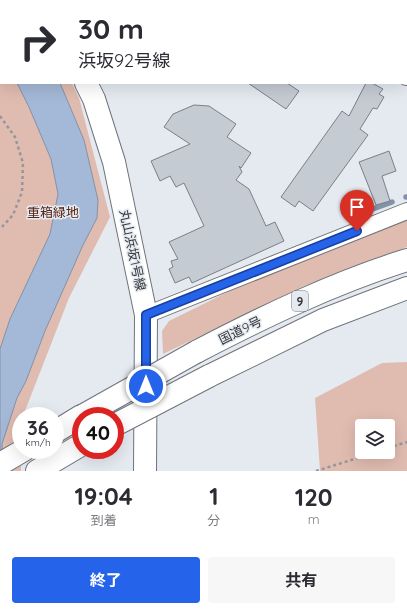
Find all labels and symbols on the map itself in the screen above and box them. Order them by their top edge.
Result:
pin [340,190,374,231]
park label: 重箱緑地 [27,204,79,220]
street label: 丸山浜坂1号線 [117,208,149,292]
road number: 9 [292,291,308,311]
street label: 国道9号 [216,313,264,347]
position arrow [125,365,167,407]
speed limit sign: 40 [72,407,124,459]

